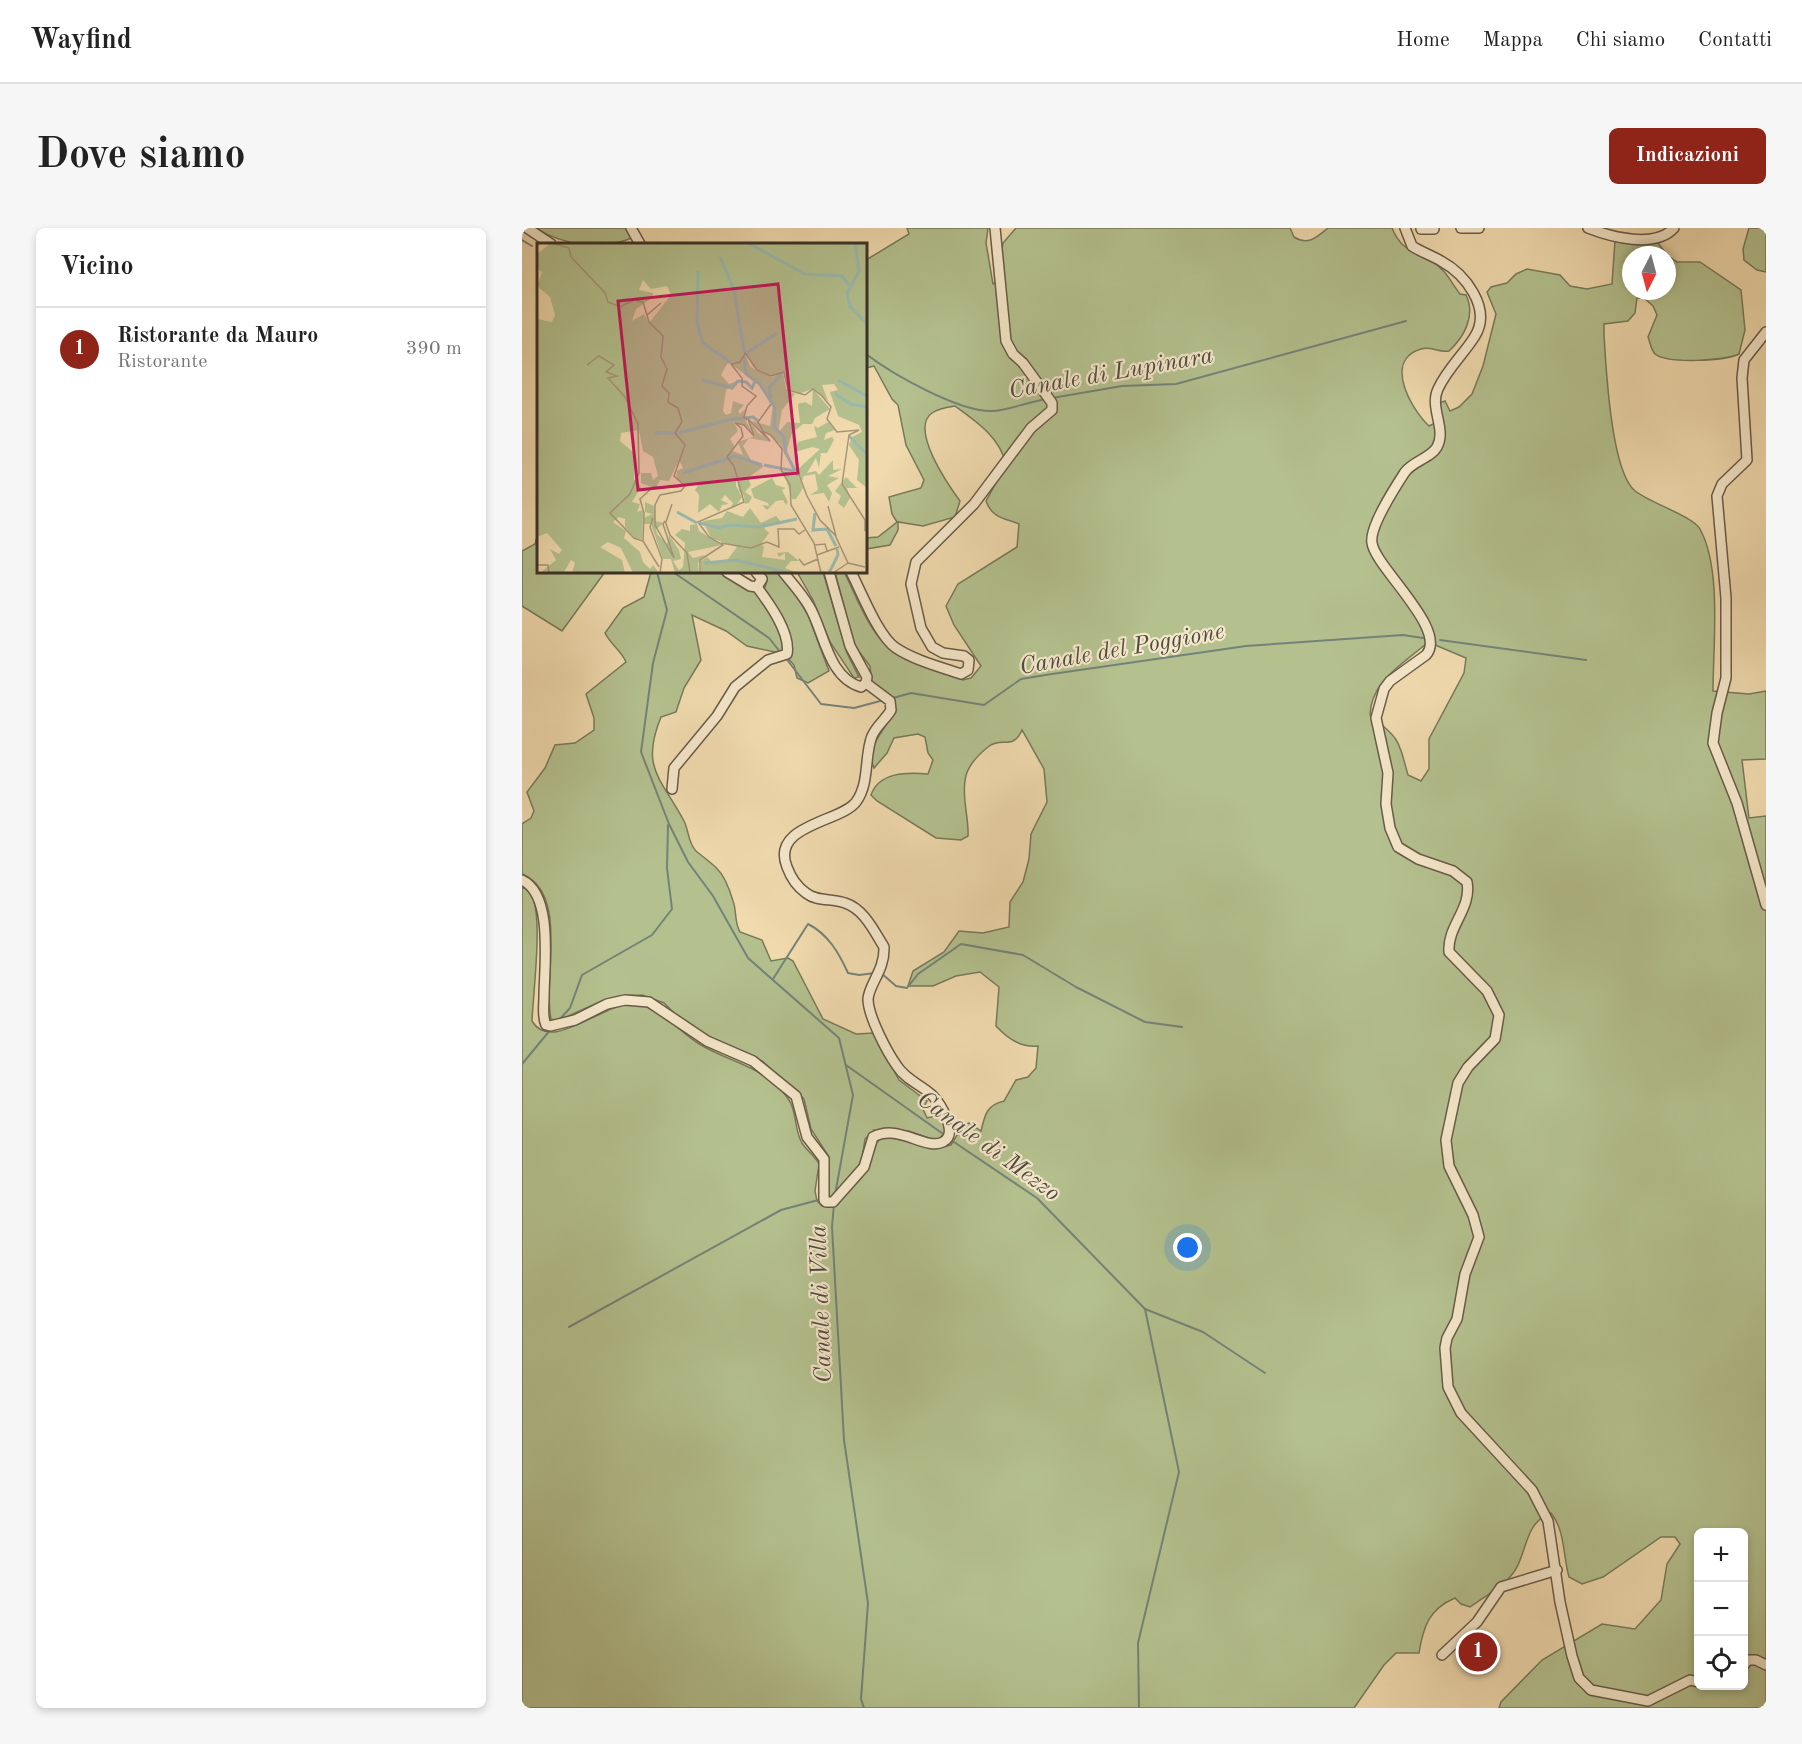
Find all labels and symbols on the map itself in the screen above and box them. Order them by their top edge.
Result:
inset map [537,243,867,573]
north arrow [1622,246,1676,300]
water label: Canale di Lupinara [1007,344,1215,404]
water label: Canale del Poggione [1018,620,1227,680]
water label: Canale di Mezzo [912,1087,1064,1207]
water label: Canale di Villa [807,1224,837,1384]
your location [1173,1233,1202,1262]
pin: 1 [1458,1630,1498,1674]

